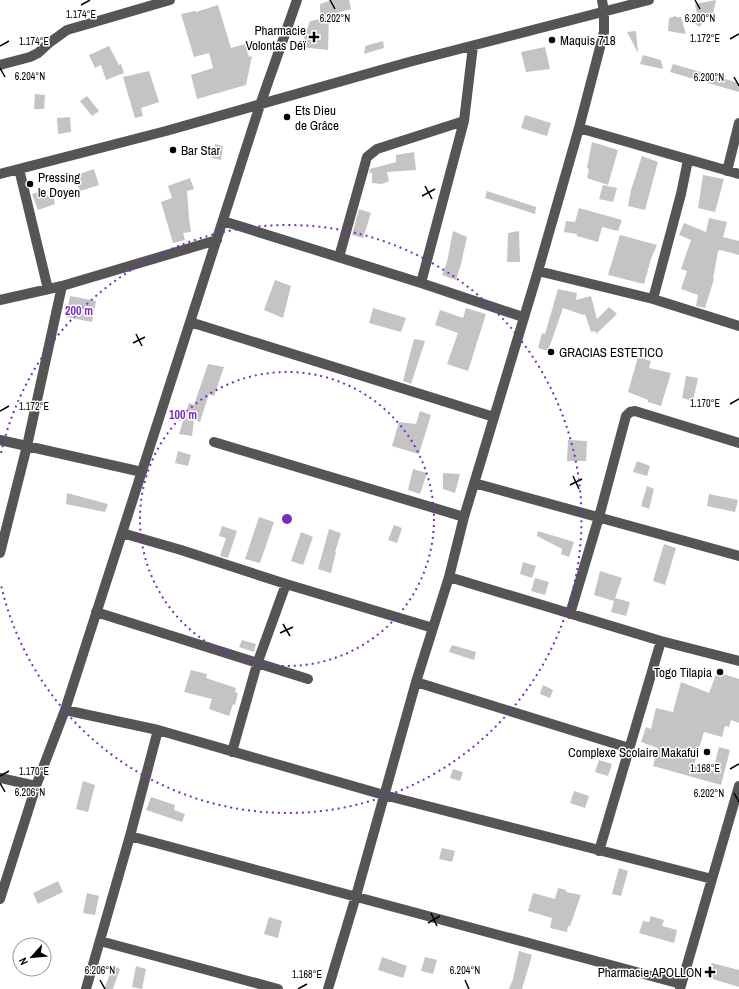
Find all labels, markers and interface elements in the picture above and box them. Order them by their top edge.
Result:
text: 1.174°E [66,8,96,21]
text: 6.202°N [320,12,350,25]
text: 6.200°N [685,12,715,25]
place label: Pharmacie Volontas Déï [246,22,307,54]
marker: Pharmacie Volontas Déï [309,32,319,42]
place label: Maquis 718 [560,32,616,49]
text: 1.172°E [690,32,720,45]
text: 1.174°E [19,35,49,48]
marker: Maquis 718 [547,35,557,45]
text: 6.204°N [15,70,45,83]
text: 6.200°N [694,71,724,84]
place label: Ets Dieu de Grâce [295,102,339,134]
marker: Ets Dieu de Grâce [282,112,292,122]
place label: Bar Star [181,142,221,159]
marker: Bar Star [168,145,178,155]
place label: Pressing le Doyen [38,169,80,201]
marker: Pressing le Doyen [25,179,35,189]
text: 200 m [65,303,93,319]
place label: GRACIAS ESTETICO [559,344,663,361]
marker: GRACIAS ESTETICO [546,347,556,357]
text: 1.170°E [690,397,720,410]
text: 1.172°E [19,400,49,413]
text: 100 m [169,407,197,423]
centre of rings [280,512,294,526]
place label: Togo Tilapia [654,664,712,681]
marker: Togo Tilapia [715,667,725,677]
place label: Complexe Scolaire Makafui [568,744,699,761]
marker: Complexe Scolaire Makafui [702,747,712,757]
text: 1.168°E [690,762,720,775]
text: 1.170°E [19,765,49,778]
text: 6.206°N [15,786,45,799]
text: 6.202°N [694,787,724,800]
north arrow [12,937,52,977]
text: N [15,955,31,968]
text: 6.206°N [85,964,115,977]
text: 6.204°N [450,964,480,977]
place label: Pharmacie APOLLON [598,964,702,981]
marker: Pharmacie APOLLON [705,967,715,977]
text: 1.168°E [292,968,322,981]

